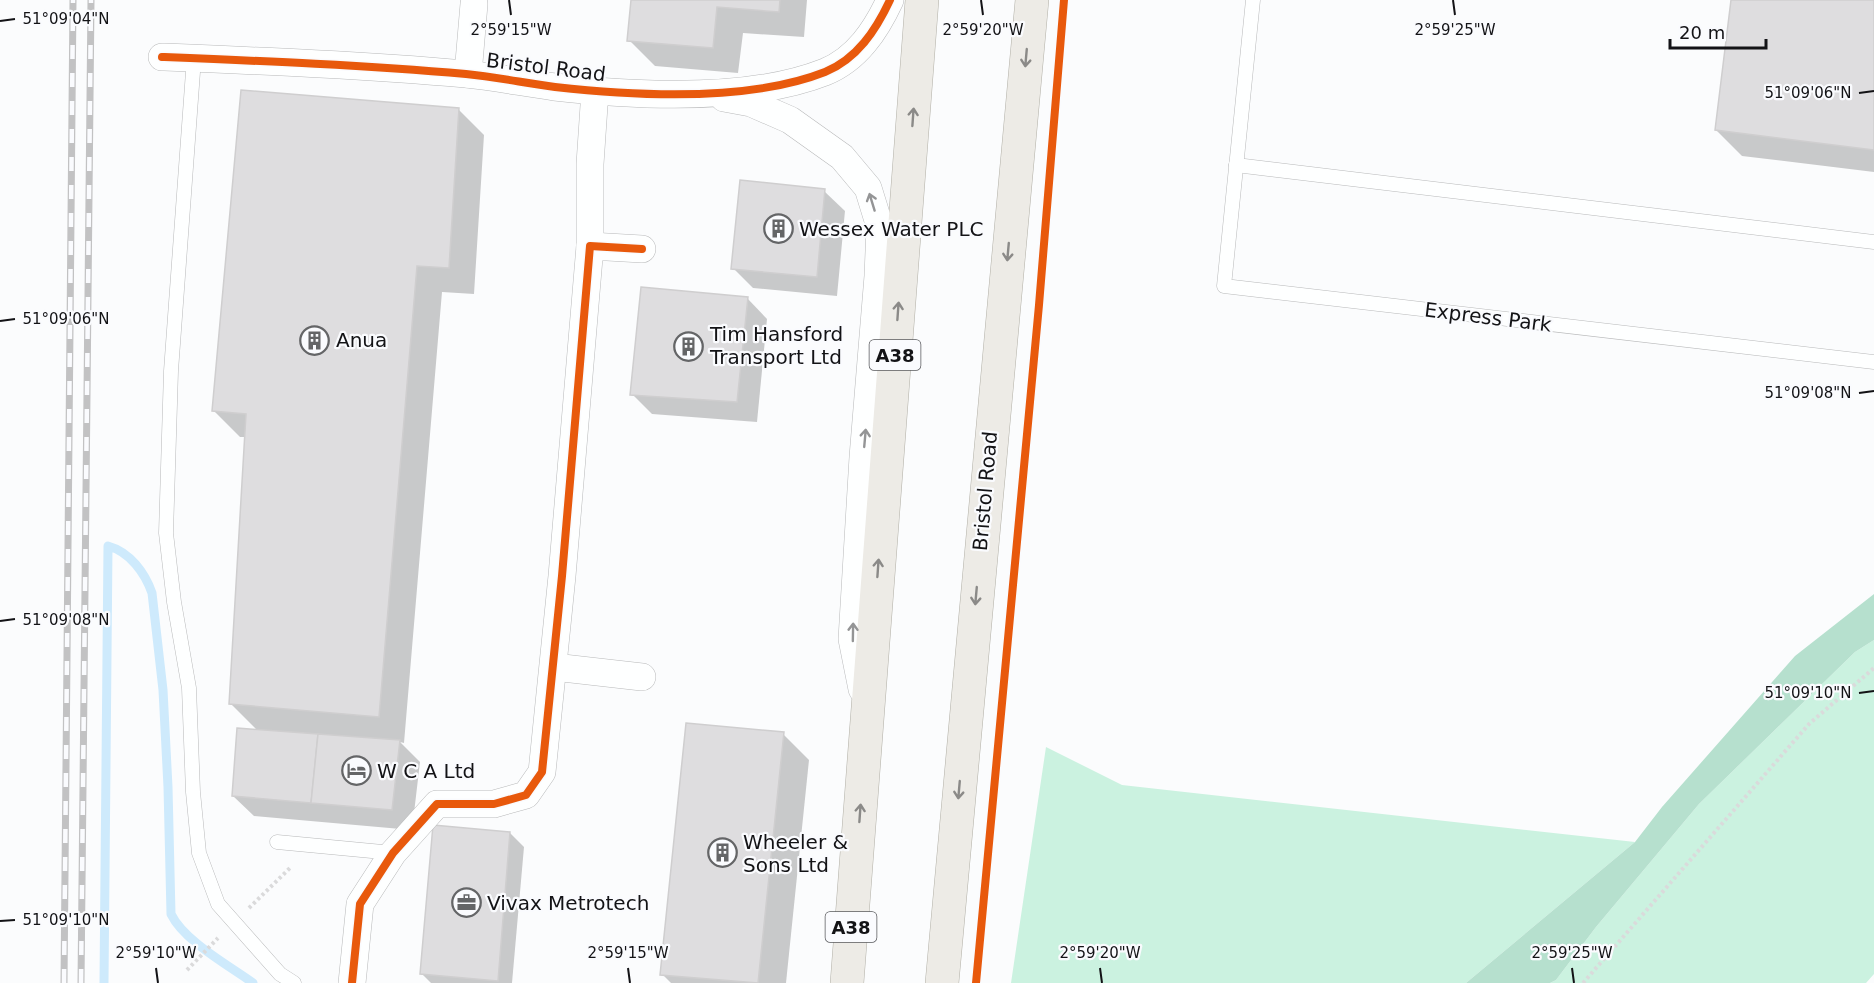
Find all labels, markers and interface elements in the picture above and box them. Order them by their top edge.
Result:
text: 51°09'04"N [22,10,110,28]
scale bar [1670,12,1766,50]
text: 2°59'15"W [470,21,552,39]
text: 2°59'20"W [942,21,1024,39]
text: 2°59'25"W [1414,21,1496,39]
text: 20 m [1679,22,1725,43]
street label: Bristol Road [485,48,607,86]
one-way arrow [1021,48,1032,68]
text: 51°09'06"N [1764,84,1852,102]
one-way arrow [908,107,919,127]
one-way arrow [866,193,877,212]
building icon: Wessex Water PLC [762,213,794,245]
place label: Wessex Water PLC [799,217,984,241]
one-way arrow [1002,242,1013,262]
street label: Express Park [1423,297,1553,337]
one-way arrow [893,302,904,321]
text: 51°09'06"N [22,310,110,328]
place label: Tim Hansford Transport Ltd [709,322,843,369]
building icon: Anua [299,324,331,356]
place label: Anua [336,328,387,352]
building icon: Tim Hansford Transport Ltd [673,330,705,362]
road number: A38 [870,340,920,370]
text: 51°09'08"N [1764,384,1852,402]
one-way arrow [859,428,870,448]
street label: Bristol Road [968,430,1002,552]
one-way arrow [873,559,884,579]
one-way arrow [970,585,981,605]
text: 51°09'08"N [22,611,110,629]
one-way arrow [847,623,859,643]
text: 51°09'10"N [1764,684,1852,702]
hotel icon: W C A Ltd [340,755,372,787]
place label: W C A Ltd [377,759,475,783]
one-way arrow [953,779,964,799]
one-way arrow [855,803,866,823]
place label: Wheeler & Sons Ltd [743,830,848,877]
building icon: Wheeler & Sons Ltd [706,837,738,869]
office icon: Vivax Metrotech [450,887,482,919]
place label: Vivax Metrotech [487,891,649,915]
text: 51°09'10"N [22,911,110,929]
road number: A38 [826,912,876,942]
text: 2°59'10"W [115,944,197,962]
text: 2°59'15"W [587,944,669,962]
text: 2°59'20"W [1059,944,1141,962]
text: 2°59'25"W [1531,944,1613,962]

